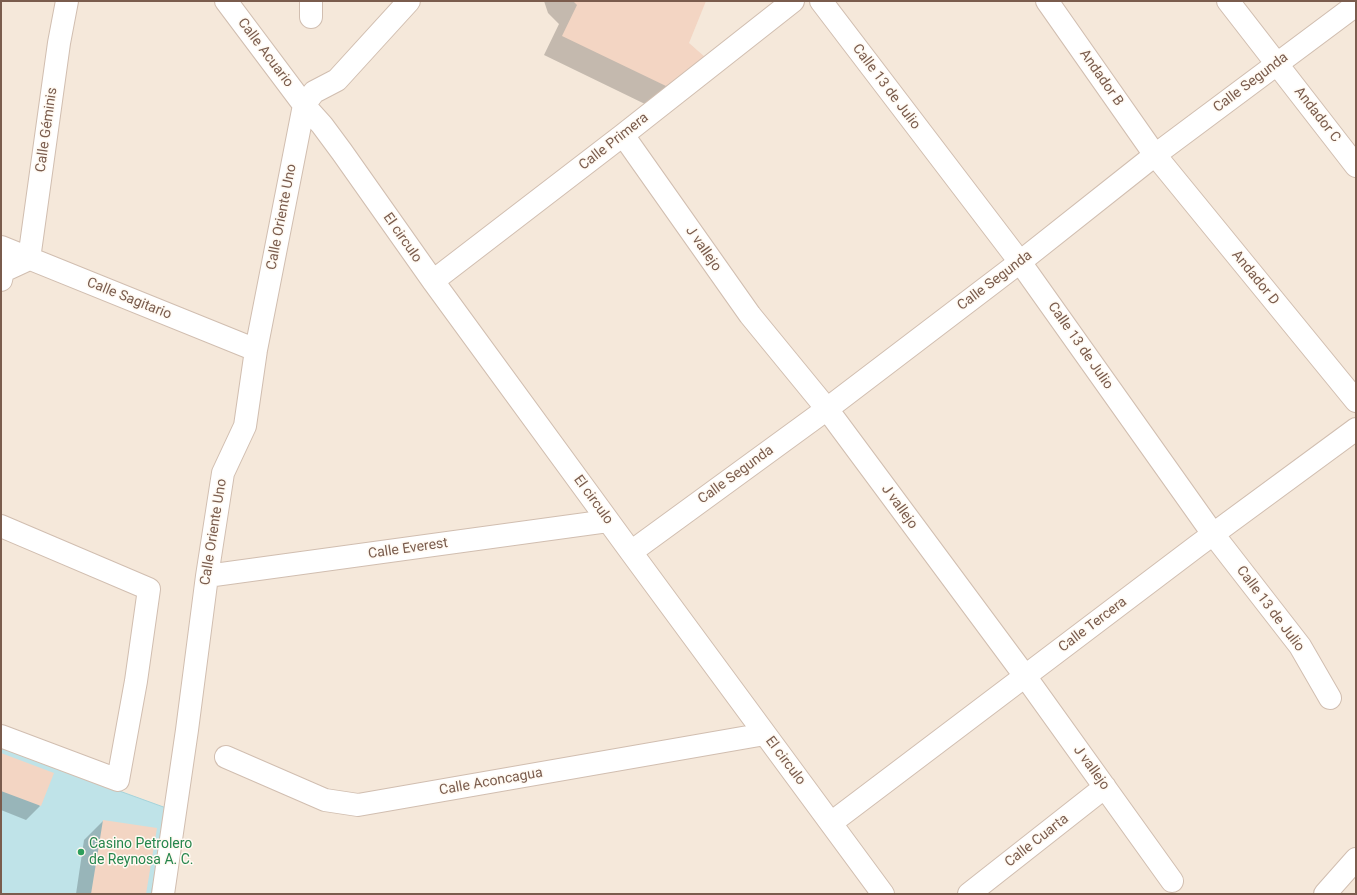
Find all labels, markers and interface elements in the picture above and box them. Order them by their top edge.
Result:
street label: Calle Acuario [234,15,296,91]
street label: Calle 13 de Julio [848,41,924,133]
street label: Andador B [1075,46,1127,110]
street label: Calle Segunda [1210,50,1292,116]
street label: Andador C [1290,84,1344,146]
street label: Calle Géminis [33,87,61,173]
street label: Calle Primera [576,110,652,174]
street label: Calle Oriente Uno [263,163,301,271]
street label: El circulo [379,210,425,266]
street label: J vallejo [681,223,725,275]
street label: Andador D [1228,247,1282,309]
street label: Calle Segunda [954,248,1036,314]
street label: Calle Sagitario [84,274,174,324]
street label: Calle 13 de Julio [1044,299,1116,393]
street label: Calle Segunda [695,442,777,508]
street label: El circulo [570,472,616,528]
street label: Calle Oriente Uno [197,478,231,586]
street label: J vallejo [877,481,921,533]
street label: Calle Everest [367,535,449,563]
street label: Calle 13 de Julio [1232,563,1308,655]
street label: Calle Tercera [1056,594,1130,656]
street label: El circulo [761,733,809,789]
street label: J vallejo [1069,742,1113,794]
street label: Calle Aconcagua [438,765,544,799]
street label: Calle Cuarta [1002,811,1072,871]
place label: Casino Petrolero de Reynosa A. C. [89,836,194,868]
marker: Casino Petrolero de Reynosa A. C. [76,847,86,857]

